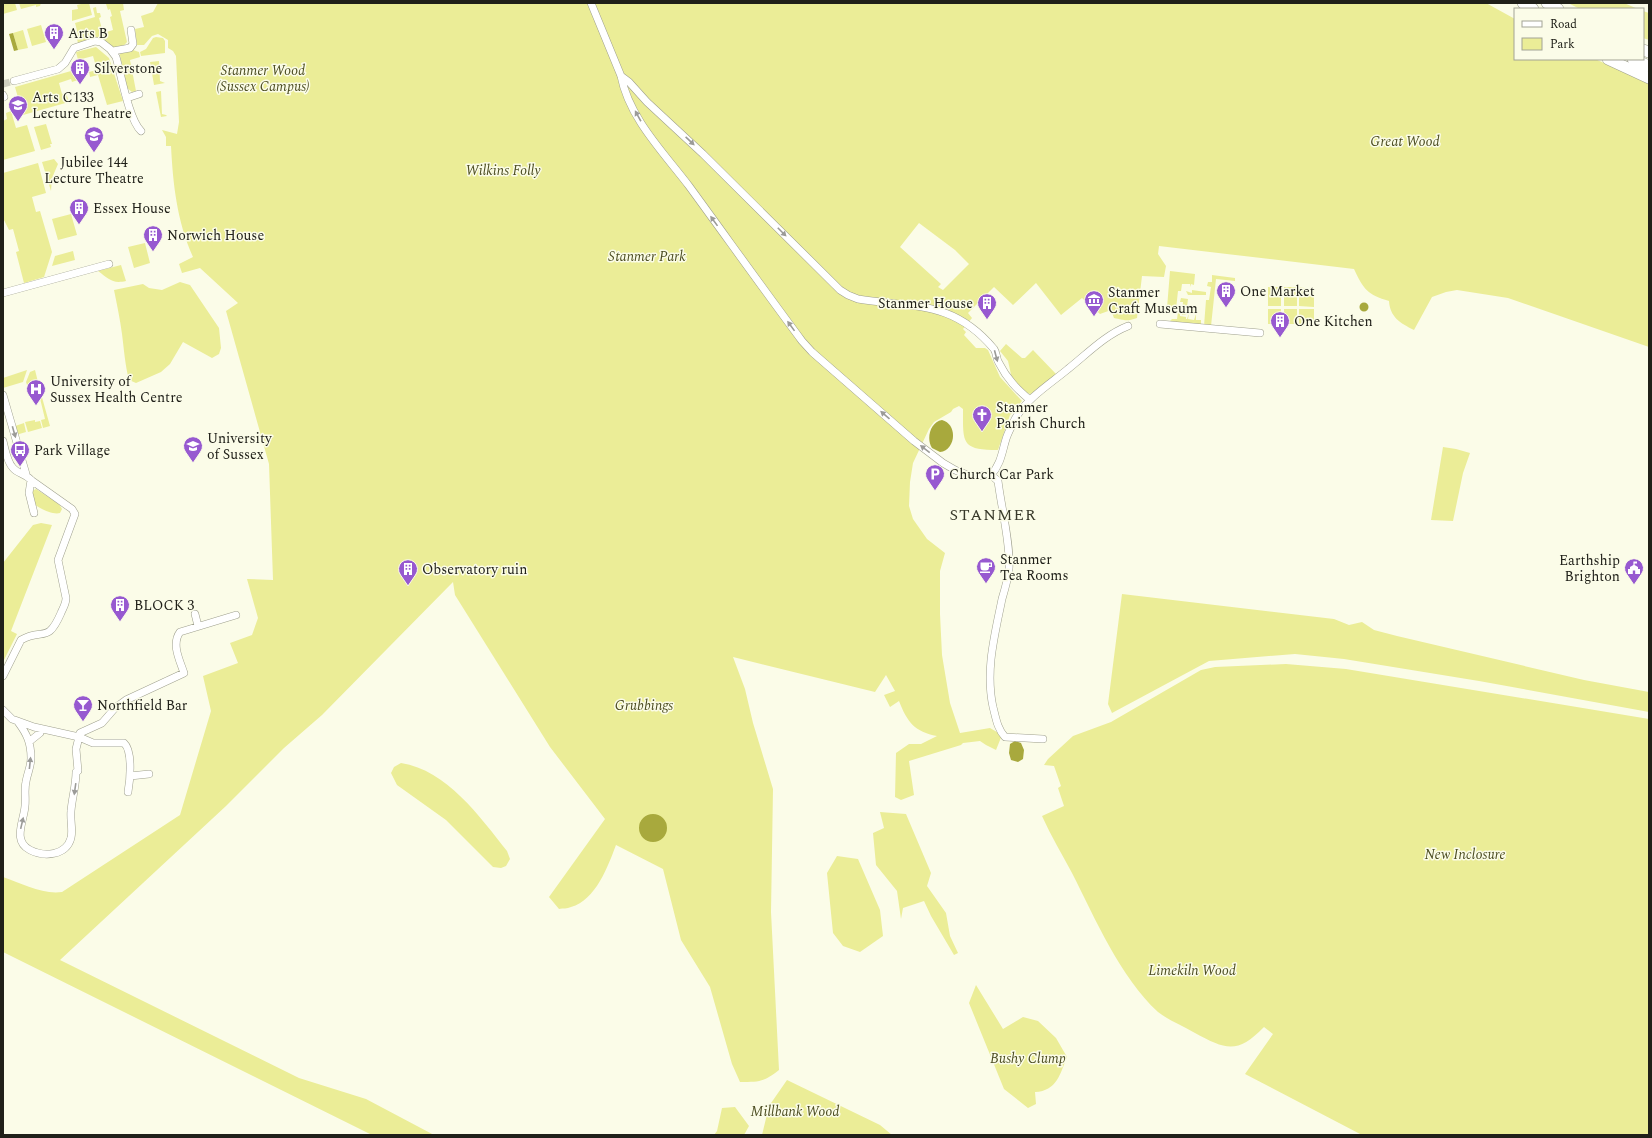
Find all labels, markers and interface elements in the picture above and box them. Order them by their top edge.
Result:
legend [1514,8,1644,60]
text: Road [1550,15,1577,34]
building icon: Arts B [43,22,65,50]
place label: Arts B [68,23,108,44]
text: Park [1550,35,1575,54]
building icon: Silverstone [69,57,91,85]
place label: Silverstone [94,58,163,79]
park label: Stanmer Wood (Sussex Campus) [216,60,310,97]
place label: Arts C133 Lecture Theatre [32,87,132,124]
school or university icon: Arts C133 Lecture Theatre [7,94,29,122]
one-way arrow [634,110,641,122]
school or university icon: Jubilee 144 Lecture Theatre [83,125,105,153]
park label: Great Wood [1370,131,1440,152]
one-way arrow [685,136,695,146]
place label: Jubilee 144 Lecture Theatre [44,152,144,189]
park label: Wilkins Folly [465,160,541,181]
building icon: Essex House [68,197,90,225]
place label: Essex House [93,198,171,219]
one-way arrow [710,216,718,226]
building icon: Norwich House [142,224,164,252]
place label: Norwich House [167,225,264,246]
one-way arrow [777,227,787,237]
park label: Stanmer Park [608,246,686,267]
building icon: One Market [1215,280,1237,308]
place label: One Market [1240,281,1315,302]
place label: Stanmer Craft Museum [1108,282,1198,319]
museum icon: Stanmer Craft Museum [1083,289,1105,317]
building icon: Stanmer House [976,292,998,320]
place label: Stanmer House [878,293,973,314]
building icon: One Kitchen [1269,310,1291,338]
place label: One Kitchen [1294,311,1373,332]
one-way arrow [787,320,795,331]
one-way arrow [994,350,1000,363]
place label: University of Sussex Health Centre [50,371,183,408]
hospital icon: University of Sussex Health Centre [25,378,47,406]
place label: Stanmer Parish Church [996,397,1086,434]
church icon: Stanmer Parish Church [971,404,993,432]
one-way arrow [880,410,890,420]
one-way arrow [11,426,17,438]
place label: University of Sussex [207,428,273,465]
school or university icon: University of Sussex [182,435,204,463]
bus stop icon: Park Village [9,439,31,467]
place label: Park Village [34,440,111,461]
one-way arrow [919,445,930,454]
parking icon: Church Car Park [924,463,946,491]
place label: Church Car Park [949,464,1054,485]
district label: STANMER [950,503,1036,527]
place label: Stanmer Tea Rooms [1000,549,1068,586]
place label: Earthship Brighton [1559,550,1620,587]
cafe icon: Stanmer Tea Rooms [975,556,997,584]
public building icon: Earthship Brighton [1623,557,1645,585]
building icon: Observatory ruin [397,558,419,586]
place label: Observatory ruin [422,559,527,580]
building icon: BLOCK 3 [109,594,131,622]
place label: BLOCK 3 [134,595,194,616]
bar icon: Northfield Bar [72,694,94,722]
place label: Northfield Bar [97,695,188,716]
park label: Grubbings [615,695,673,716]
one-way arrow [27,756,34,769]
one-way arrow [72,783,78,795]
one-way arrow [19,817,25,829]
park label: New Inclosure [1424,844,1506,865]
park label: Limekiln Wood [1148,960,1236,981]
park label: Bushy Clump [990,1048,1066,1069]
park label: Millbank Wood [750,1101,840,1122]

